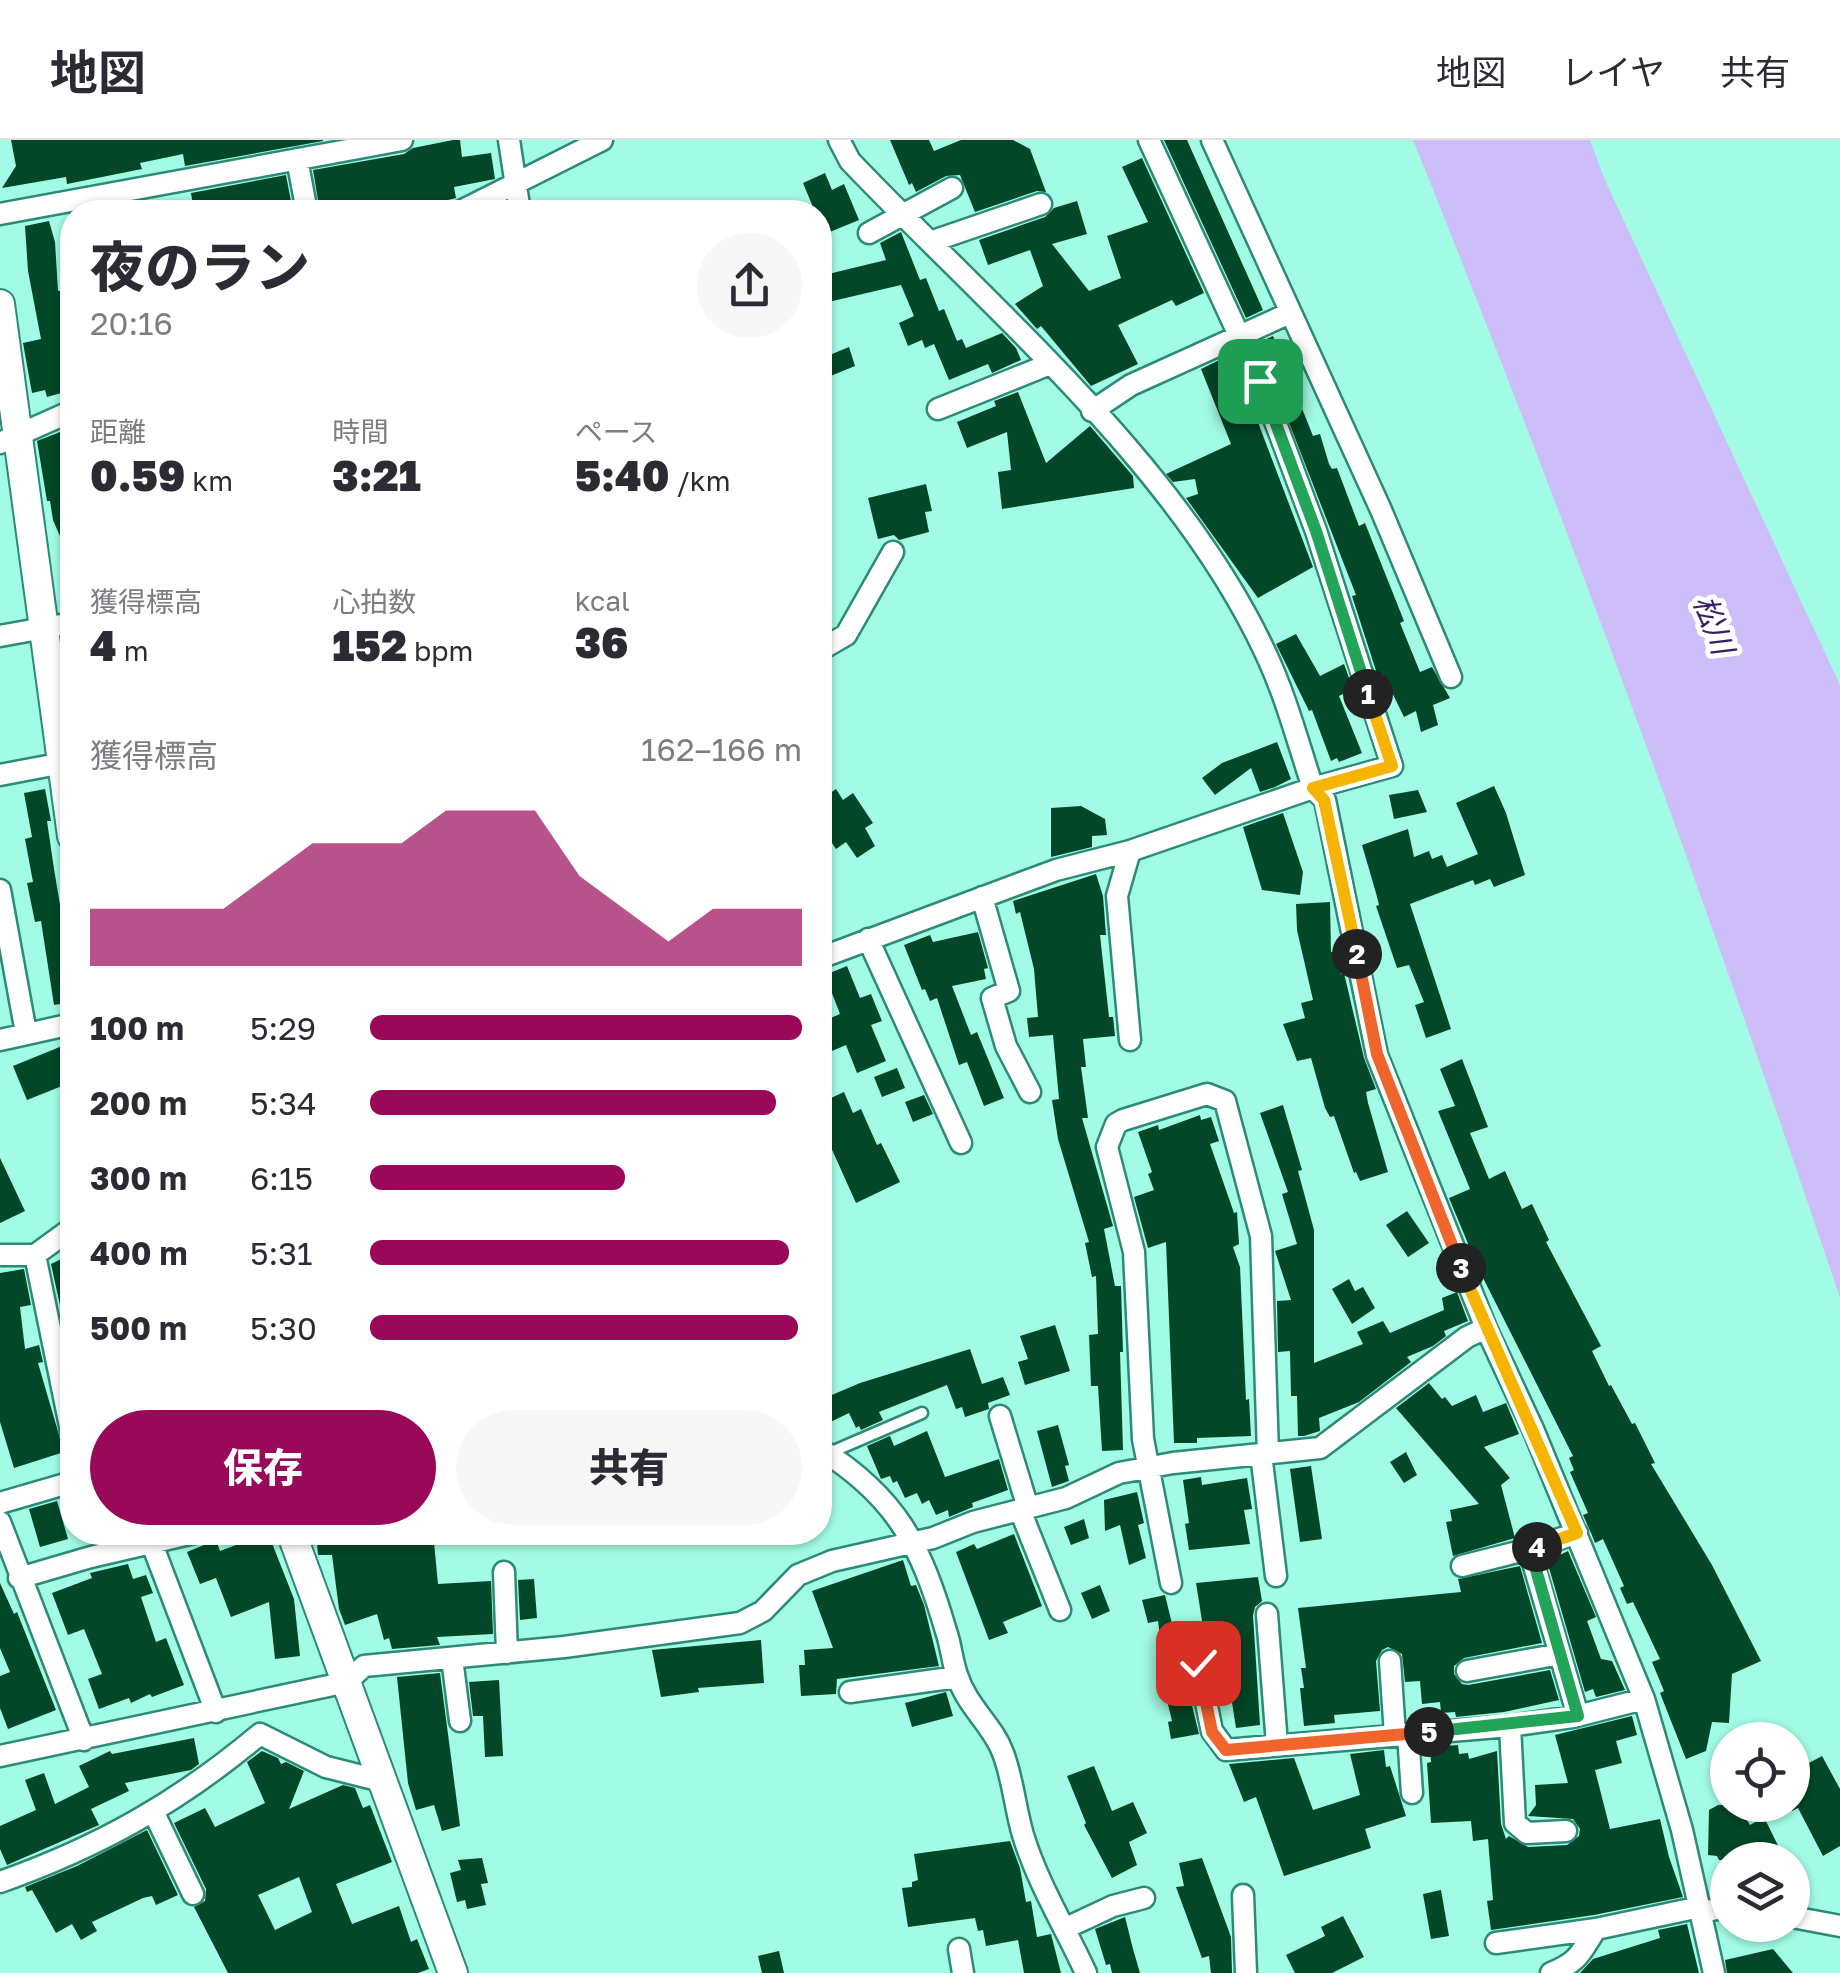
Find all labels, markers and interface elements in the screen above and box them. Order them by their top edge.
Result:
text: 地図 [50,43,146,101]
text: 地図 [1436,51,1506,93]
text: レイヤ [1561,51,1665,93]
text: 共有 [1720,51,1790,93]
text: 夜のラン [90,233,310,299]
button: share [697,233,802,338]
text: 20:16 [90,304,173,342]
pin [1218,339,1303,424]
icon: arrive [1233,354,1288,409]
text: 距離 [90,415,146,448]
text: 時間 [332,415,388,448]
text: ペース [575,415,657,448]
text: 0.59 [90,450,185,500]
text: 3:21 [332,450,421,500]
text: 5:40 [575,450,669,500]
text: km [185,464,233,497]
text: /km [669,464,730,497]
text: kcal [575,584,630,617]
text: 獲得標高 [90,585,202,618]
text: 心拍数 [332,585,416,618]
water label: 松川 [1686,590,1743,662]
text: 36 [575,617,628,667]
text: 4 [90,620,117,670]
text: 152 [332,620,407,670]
text: m [117,634,148,667]
text: bpm [407,634,473,667]
pin: 1 [1343,669,1393,719]
text: 1 [1361,677,1375,710]
text: 162–166 m [641,730,802,768]
text: 獲得標高 [90,736,218,774]
pin: 2 [1332,929,1382,979]
text: 2 [1348,937,1366,970]
text: 100 m [90,1009,184,1047]
text: 5:29 [250,1009,316,1047]
text: 200 m [90,1084,187,1122]
text: 5:34 [250,1084,316,1122]
text: 300 m [90,1159,187,1197]
text: 6:15 [250,1159,313,1197]
text: 400 m [90,1234,188,1272]
text: 5:31 [250,1234,312,1272]
pin: 3 [1436,1243,1486,1293]
text: 3 [1452,1251,1470,1284]
text: 500 m [90,1309,187,1347]
text: 5:30 [250,1309,317,1347]
button: 保存 [90,1410,436,1525]
button: 共有 [456,1410,802,1525]
pin: 4 [1512,1522,1562,1572]
text: 4 [1528,1530,1546,1563]
pin [1156,1621,1241,1706]
icon: check [1171,1636,1226,1691]
pin: 5 [1404,1707,1454,1757]
text: 5 [1420,1715,1438,1748]
map controls [1710,1722,1810,1942]
button: locate [1710,1722,1810,1822]
button: layers [1710,1842,1810,1942]

